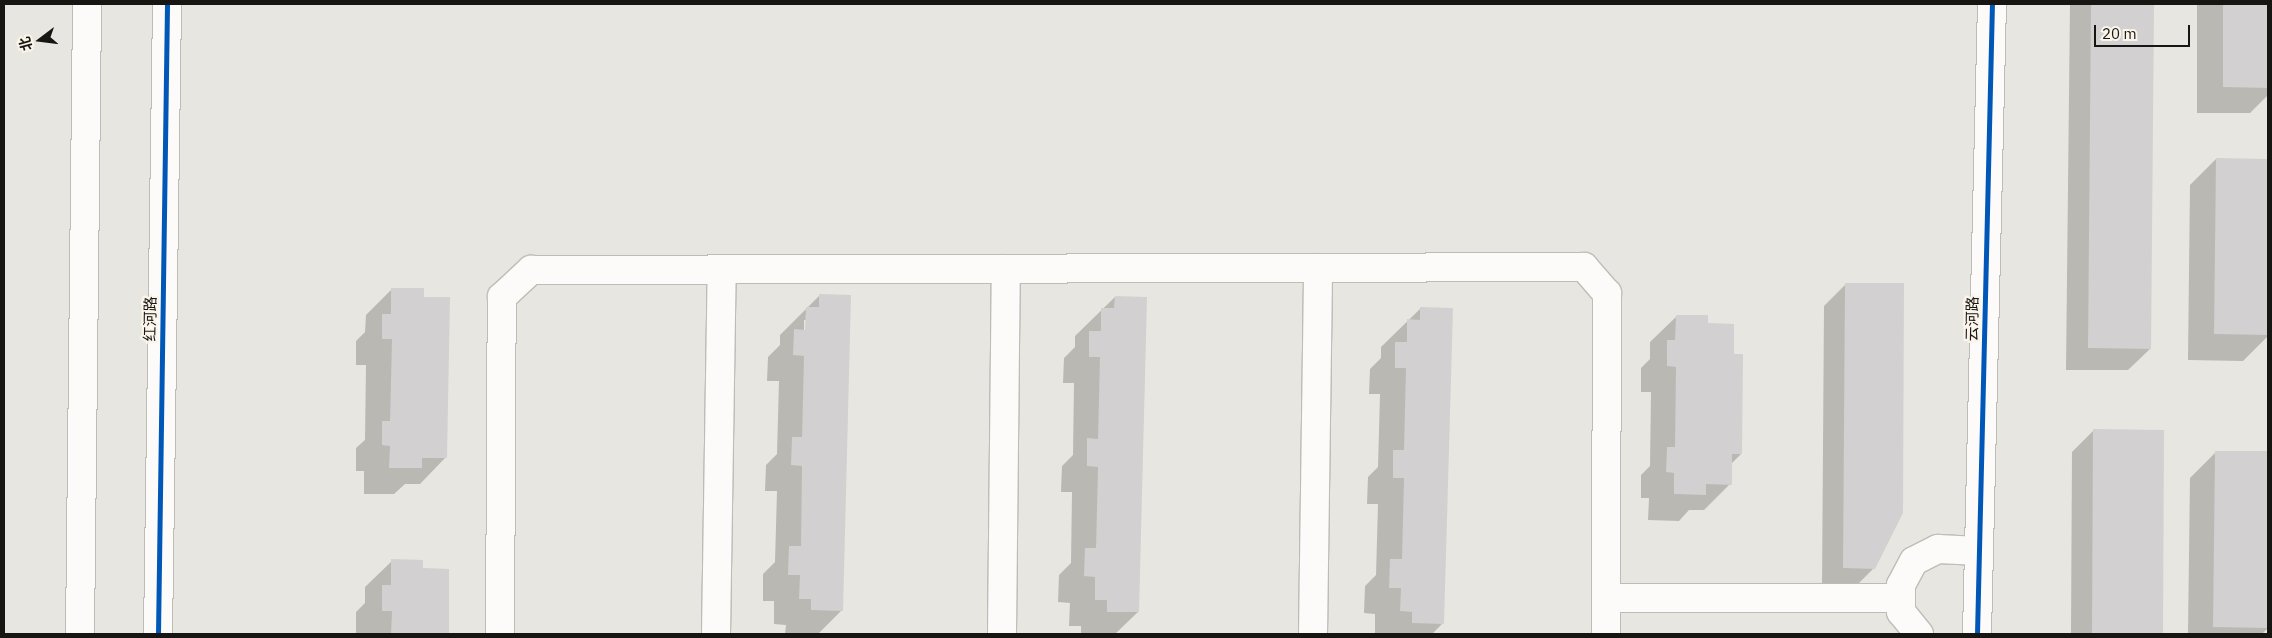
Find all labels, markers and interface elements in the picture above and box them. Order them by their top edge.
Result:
north arrow [15,15,65,65]
scale bar [2097,15,2193,47]
text: 20 m [2102,24,2137,43]
text: 北 [15,35,36,53]
street label: 红河路 [141,296,159,342]
street label: 云河路 [1963,296,1981,342]

